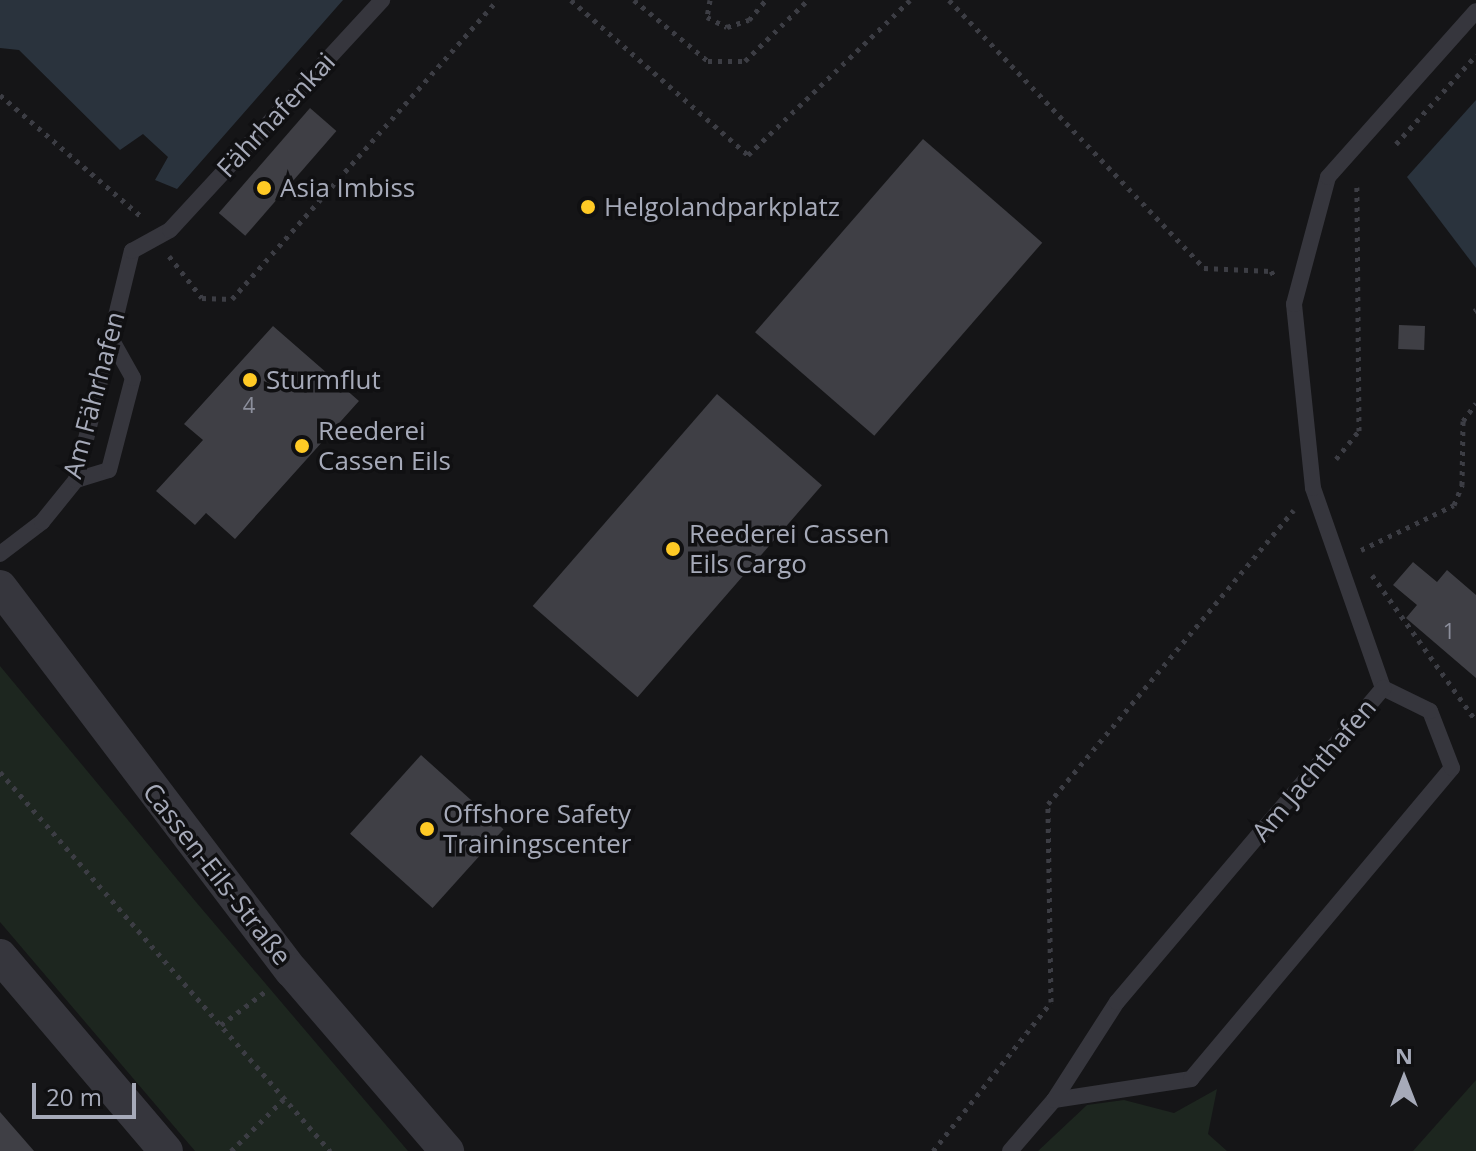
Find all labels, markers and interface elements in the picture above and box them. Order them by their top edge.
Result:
street label: Fährhafenkai [210,46,342,184]
place label: Asia Imbiss [280,172,415,204]
marker: Asia Imbiss [255,179,273,197]
place label: Helgolandparkplatz [604,191,840,223]
marker: Helgolandparkplatz [579,198,597,216]
street label: Am Fährhafen [57,308,131,482]
place label: Sturmflut [266,364,381,396]
marker: Sturmflut [241,371,259,389]
house number: 4 [243,392,255,418]
place label: Reederei Cassen Eils [318,415,451,476]
marker: Reederei Cassen Eils [293,437,311,455]
place label: Reederei Cassen Eils Cargo [689,518,889,580]
marker: Reederei Cassen Eils Cargo [664,540,682,558]
house number: 1 [1443,618,1455,644]
street label: Am Jachthafen [1245,693,1383,847]
street label: Cassen-Eils-Straße [136,777,298,971]
place label: Offshore Safety Trainingscenter [443,798,631,860]
marker: Offshore Safety Trainingscenter [418,820,436,838]
north arrow [1364,1039,1444,1119]
text: N [1395,1040,1413,1070]
scale bar [36,1067,140,1117]
text: 20 m [46,1080,102,1113]

